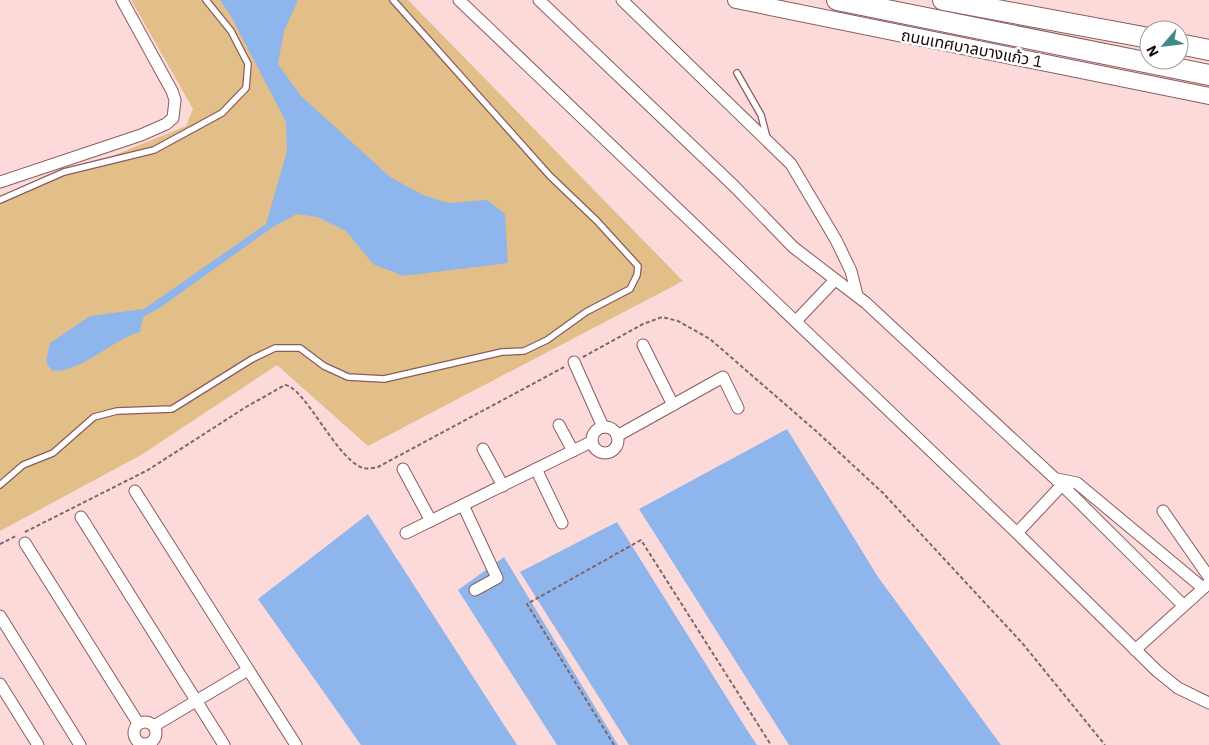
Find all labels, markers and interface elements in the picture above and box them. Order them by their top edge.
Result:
north arrow [1139,20,1189,70]
street label: ถนนเทศบาลบางแก้ว 1 [900,24,1044,72]
text: N [1142,42,1163,60]

